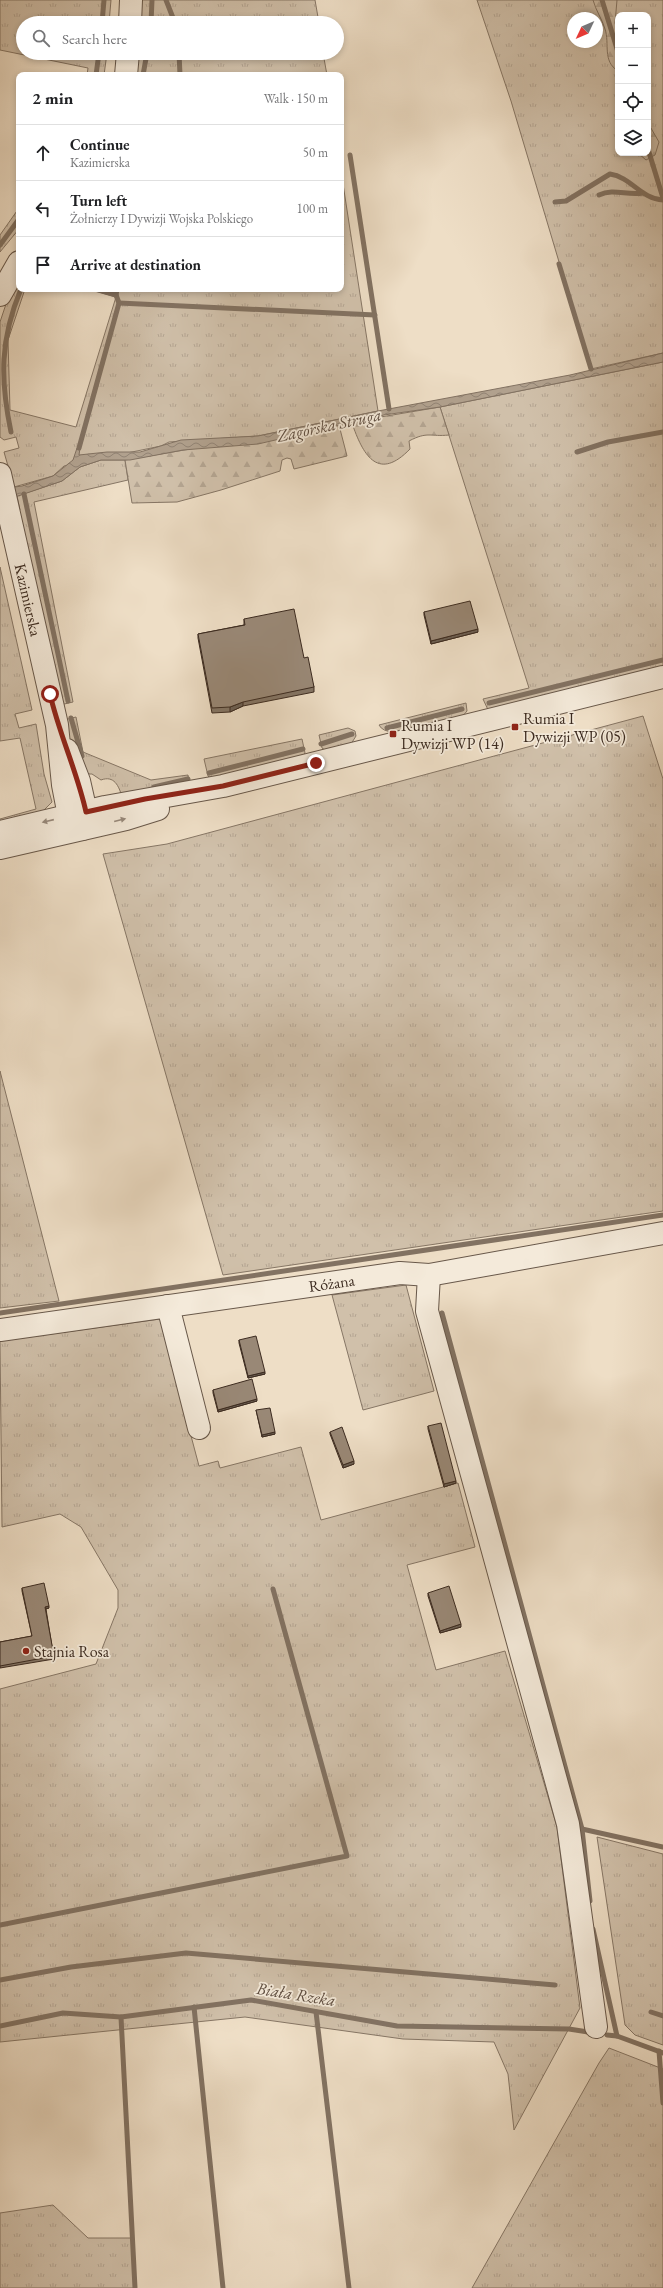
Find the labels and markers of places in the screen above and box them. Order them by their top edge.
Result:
place label: Rumia I Dywizji WP (05) [523,708,626,747]
place label: Rumia I Dywizji WP (14) [401,715,504,754]
marker: Rumia I Dywizji WP (05) [510,722,520,732]
marker: Rumia I Dywizji WP (14) [388,729,398,739]
place label: Stajnia Rosa [34,1641,110,1662]
marker: Stajnia Rosa [21,1646,31,1656]

